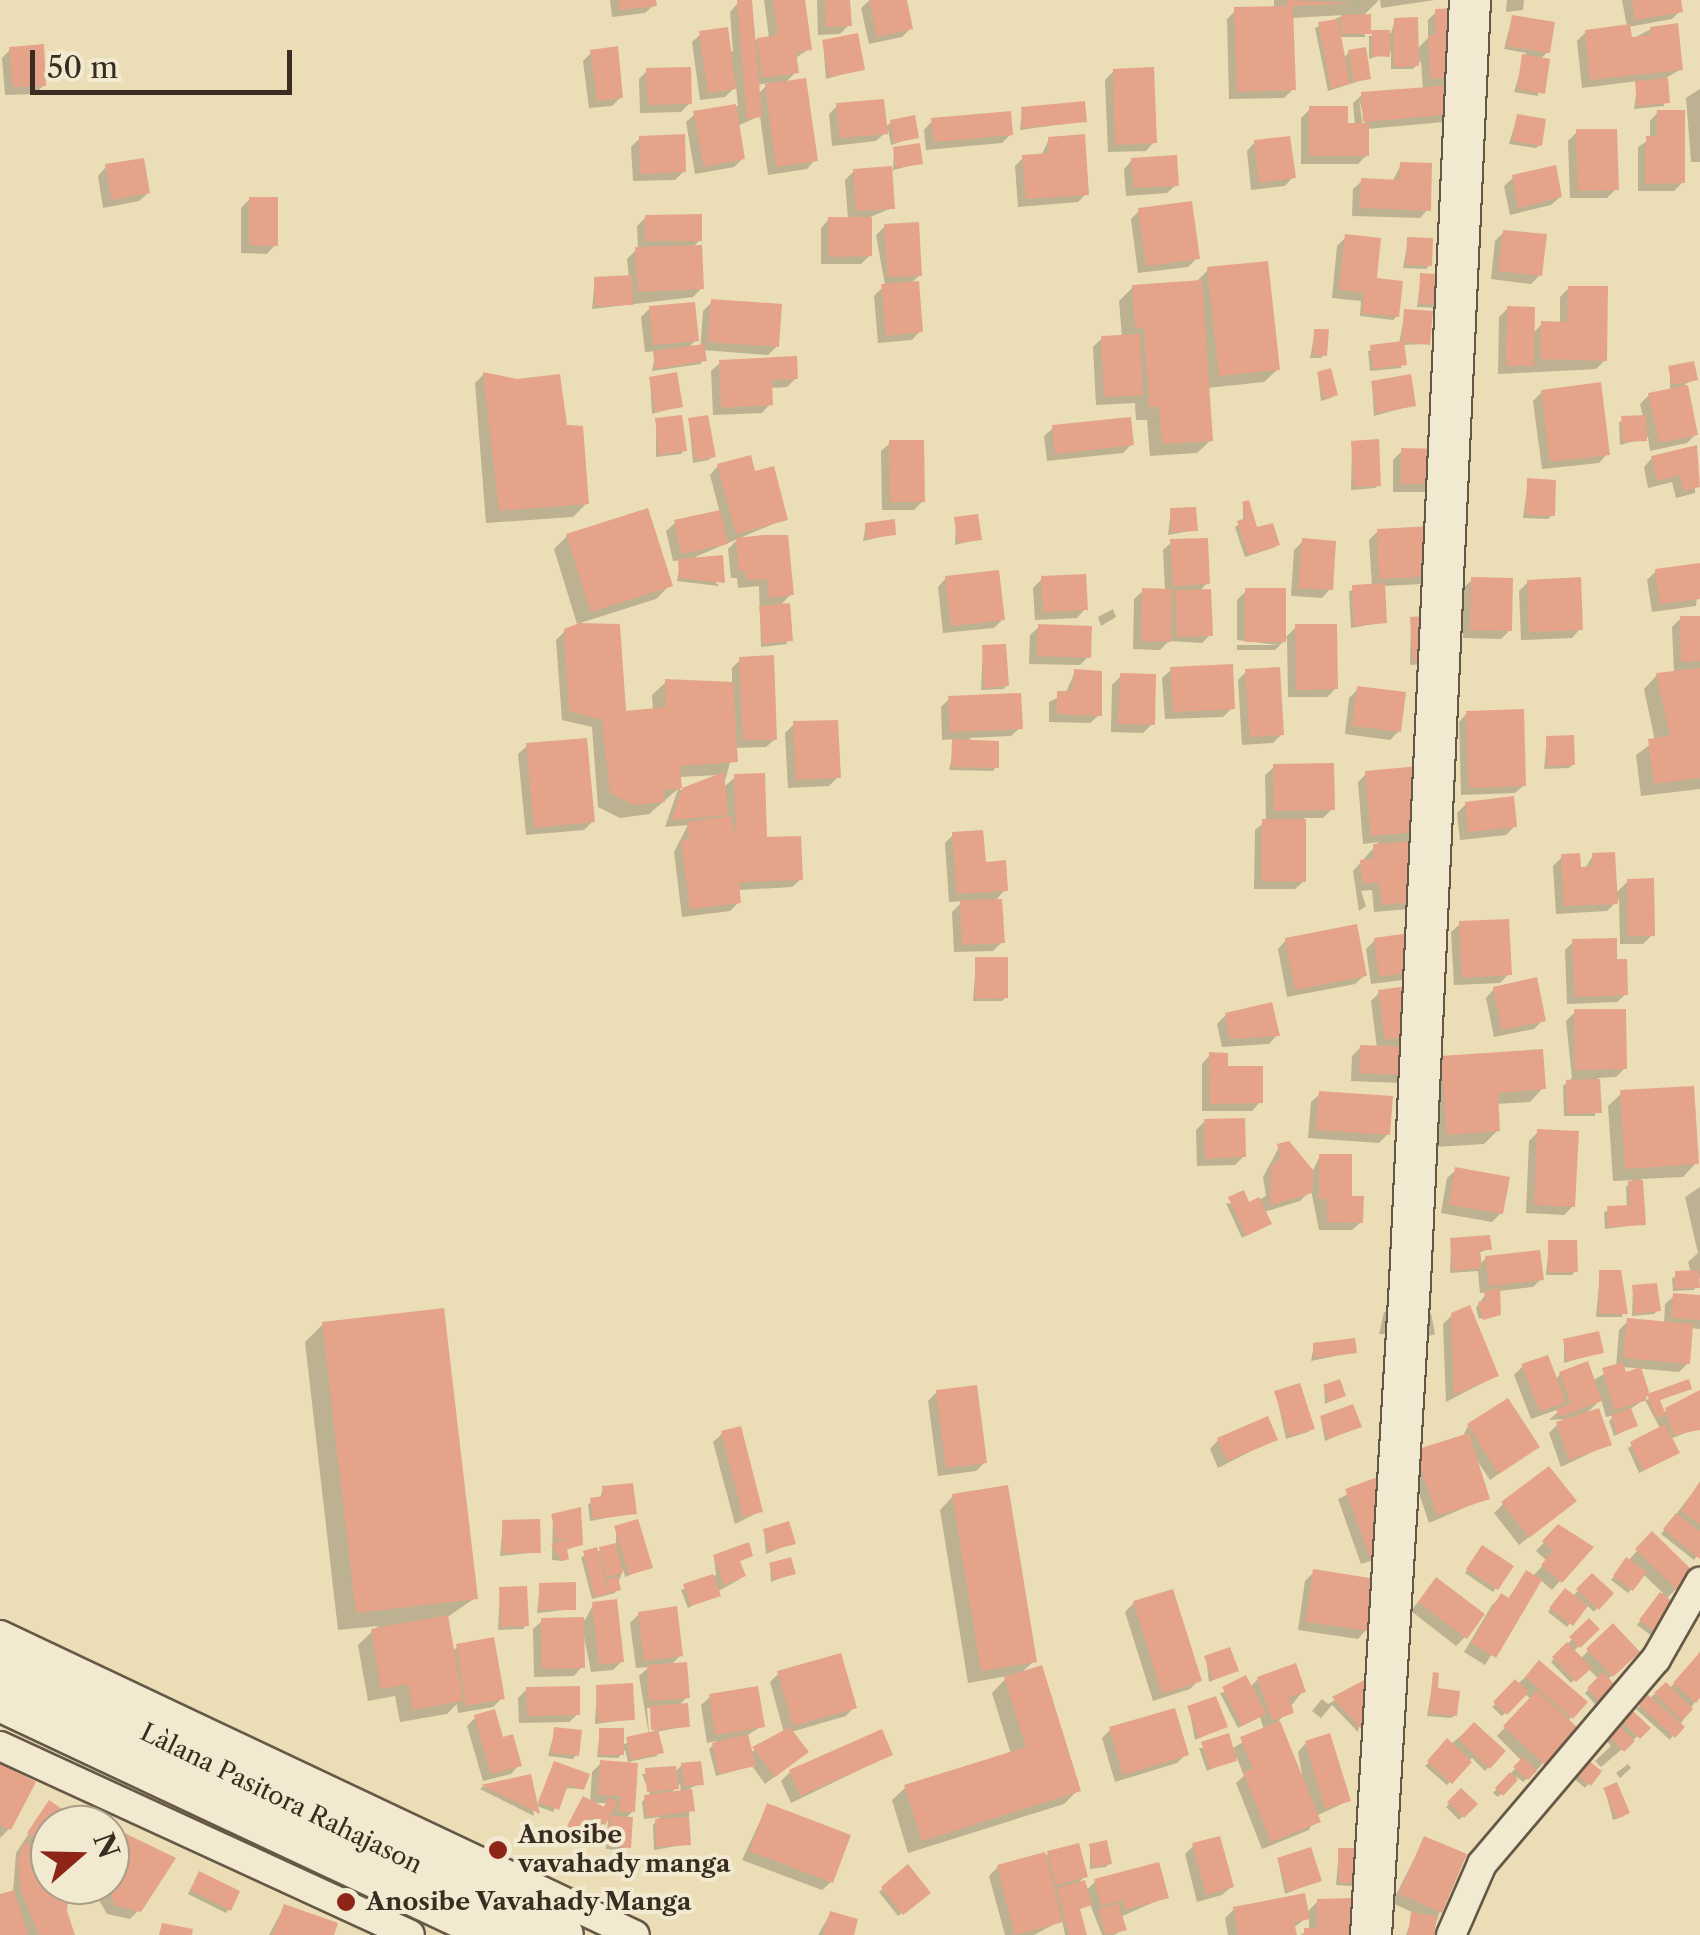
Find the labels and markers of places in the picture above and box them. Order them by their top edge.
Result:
place label: Anosibe vavahady manga [518,1821,731,1880]
marker: Anosibe vavahady manga [487,1839,509,1861]
place label: Anosibe Vavahady Manga [366,1887,693,1917]
marker: Anosibe Vavahady Manga [335,1891,357,1913]

